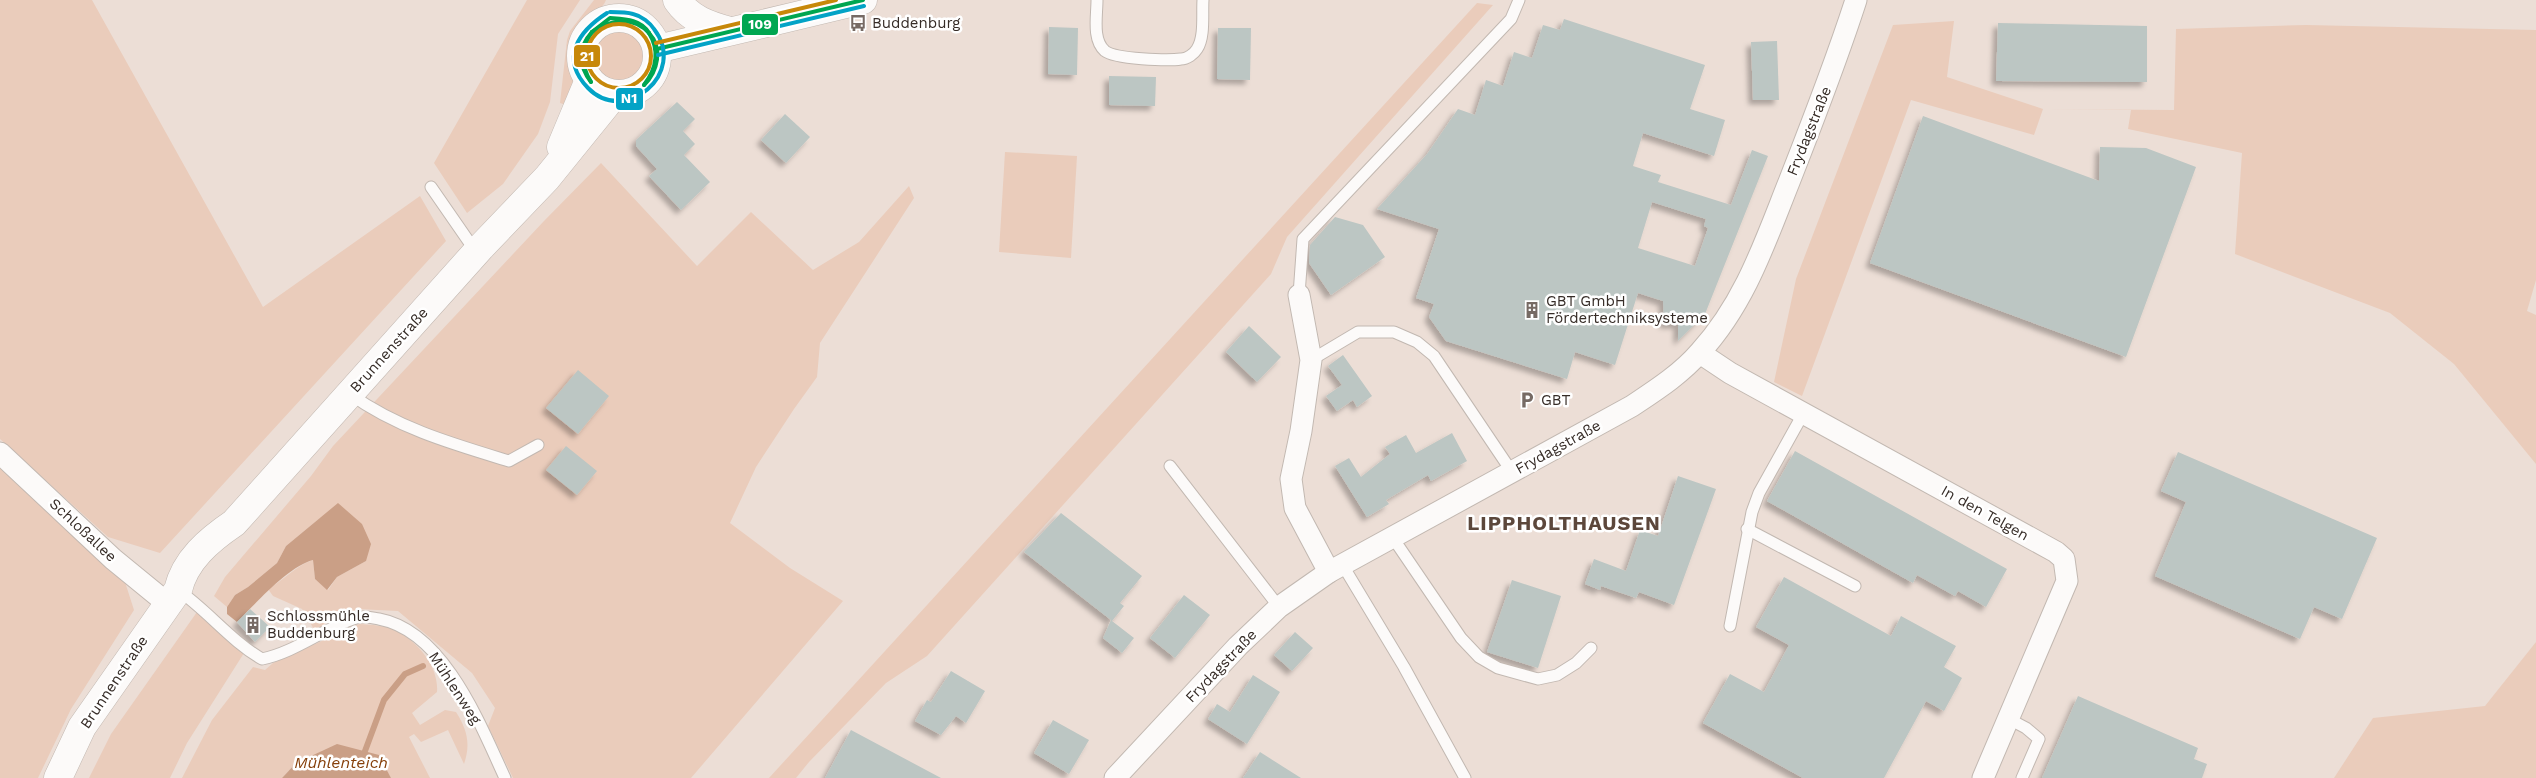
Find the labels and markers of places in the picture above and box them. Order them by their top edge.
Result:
bus stop icon: Buddenburg [848,13,868,33]
place label: Buddenburg [872,14,960,32]
place label: GBT GmbH Fördertechniksysteme [1546,292,1708,327]
building icon: GBT GmbH Fördertechniksysteme [1522,300,1542,320]
parking icon: GBT [1517,390,1537,410]
place label: GBT [1541,391,1571,409]
place label: Schlossmühle Buddenburg [267,607,370,642]
building icon: Schlossmühle Buddenburg [243,615,263,635]

